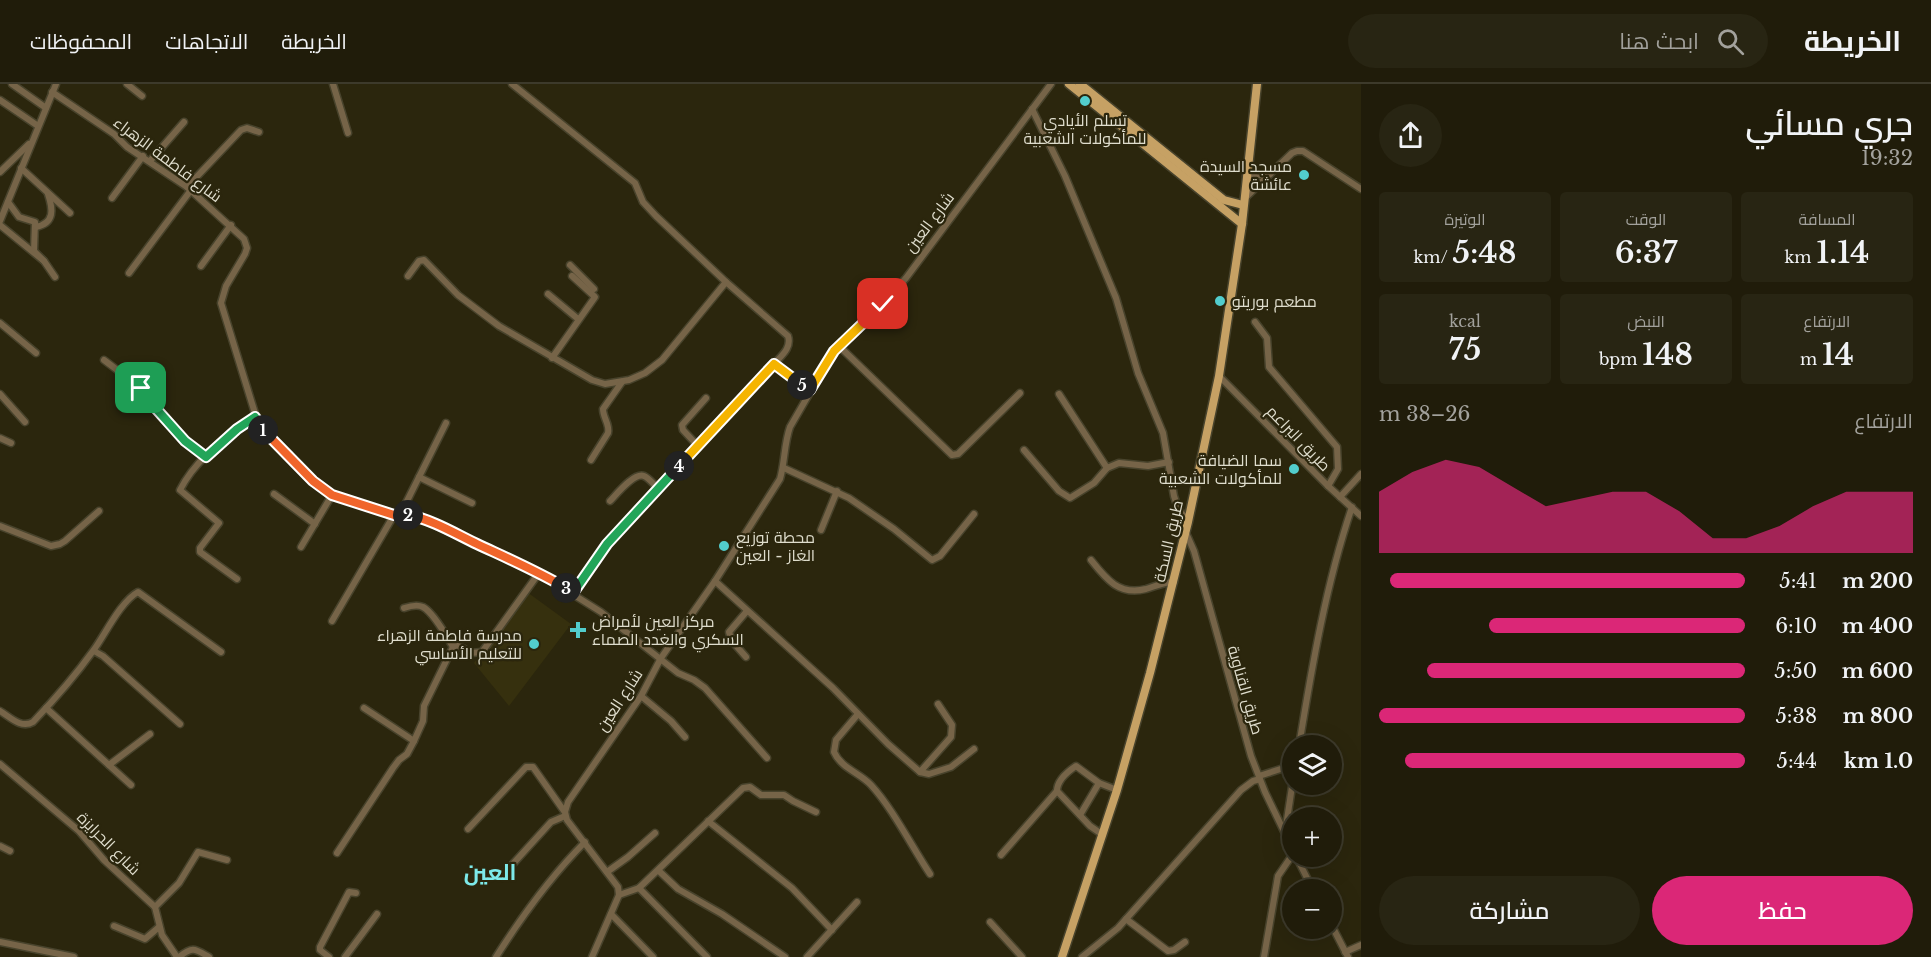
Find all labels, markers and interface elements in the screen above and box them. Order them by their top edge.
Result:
search box [1348,14,1768,68]
text: الخريطة [1804,24,1901,59]
icon: search [1714,25,1747,58]
text: ابحث هنا [1619,28,1699,55]
text: المحفوظات [30,29,132,55]
text: الاتجاهات [165,29,248,55]
text: الخريطة [281,29,347,55]
marker: تسلم الأيادي للمأكولات الشعبية [1078,94,1092,108]
text: جري مسائي [1745,103,1913,144]
button: share [1379,104,1442,167]
place label: تسلم الأيادي للمأكولات الشعبية [1024,110,1146,148]
street label: شارع فاطمة الزهراء [109,112,226,208]
text: 19:32 [1861,146,1913,170]
place label: مسجد السيدة عائشة [1200,156,1292,194]
marker: مسجد السيدة عائشة [1297,168,1311,182]
street label: شارع العين [900,188,960,257]
text: الوتيرة [1444,209,1486,229]
text: الوقت [1626,209,1666,229]
text: المسافة [1799,209,1855,229]
text: 5:48 [1452,234,1517,271]
text: 6:37 [1615,234,1677,271]
text: 1.14 [1816,234,1870,271]
text: /km [1413,247,1452,267]
text: km [1785,247,1816,267]
pin [857,278,908,329]
icon: check [866,287,899,320]
place label: مطعم بوريتو [1232,291,1317,313]
marker: مطعم بوريتو [1213,294,1227,308]
text: kcal [1449,311,1481,331]
text: النبض [1627,311,1665,331]
text: الارتفاع [1804,311,1850,331]
text: 75 [1449,331,1481,368]
text: 148 [1642,336,1693,373]
text: 14 [1822,336,1854,373]
text: bpm [1599,349,1642,369]
text: m [1800,349,1822,369]
pin [115,362,166,413]
pin: 5 [787,370,817,400]
icon: arrive [124,371,157,404]
text: 5 [797,375,807,395]
street label: طريق البراعم [1261,401,1335,476]
text: 26–38 m [1379,402,1470,426]
text: الارتفاع [1854,409,1913,433]
pin: 1 [248,415,278,445]
text: 1 [260,420,266,440]
place label: سما الضيافة للمأكولات الشعبية [1159,450,1282,488]
pin: 4 [664,451,694,481]
text: 4 [674,456,684,476]
marker: سما الضيافة للمأكولات الشعبية [1287,462,1301,476]
street label: طريق السكة [1149,498,1188,584]
pin: 2 [393,500,423,530]
text: 2 [403,505,413,525]
place label: محطة توزيع الغاز - العين [736,527,815,566]
marker: محطة توزيع الغاز - العين [717,539,731,553]
text: 5:41 [1779,569,1817,593]
text: 200 m [1842,569,1913,593]
pin: 3 [551,573,581,603]
text: 3 [561,578,571,598]
place label: مركز العين لأمراض السكري والغدد الصماء [592,611,744,653]
text: 6:10 [1775,614,1817,638]
text: 400 m [1842,614,1913,638]
marker: مركز العين لأمراض السكري والغدد الصماء [569,621,587,639]
place label: مدرسة فاطمة الزهراء للتعليم الأساسي [377,625,522,666]
marker: مدرسة فاطمة الزهراء للتعليم الأساسي [527,637,541,651]
street label: طريق القناوية [1223,643,1268,737]
text: 5:50 [1774,659,1817,683]
text: 600 m [1842,659,1913,683]
street label: شارع العين [591,665,648,736]
text: 5:38 [1776,704,1817,728]
text: 800 m [1843,704,1913,728]
map controls [1282,735,1342,939]
button: layers [1282,735,1342,795]
text: 5:44 [1777,749,1817,773]
text: 1.0 km [1844,749,1913,773]
street label: شارع الحرايزة [72,807,145,880]
button: + [1282,807,1342,867]
district label: العين [464,859,516,886]
button: مشاركة [1379,876,1640,945]
button: حفظ [1652,876,1913,945]
button: − [1282,879,1342,939]

